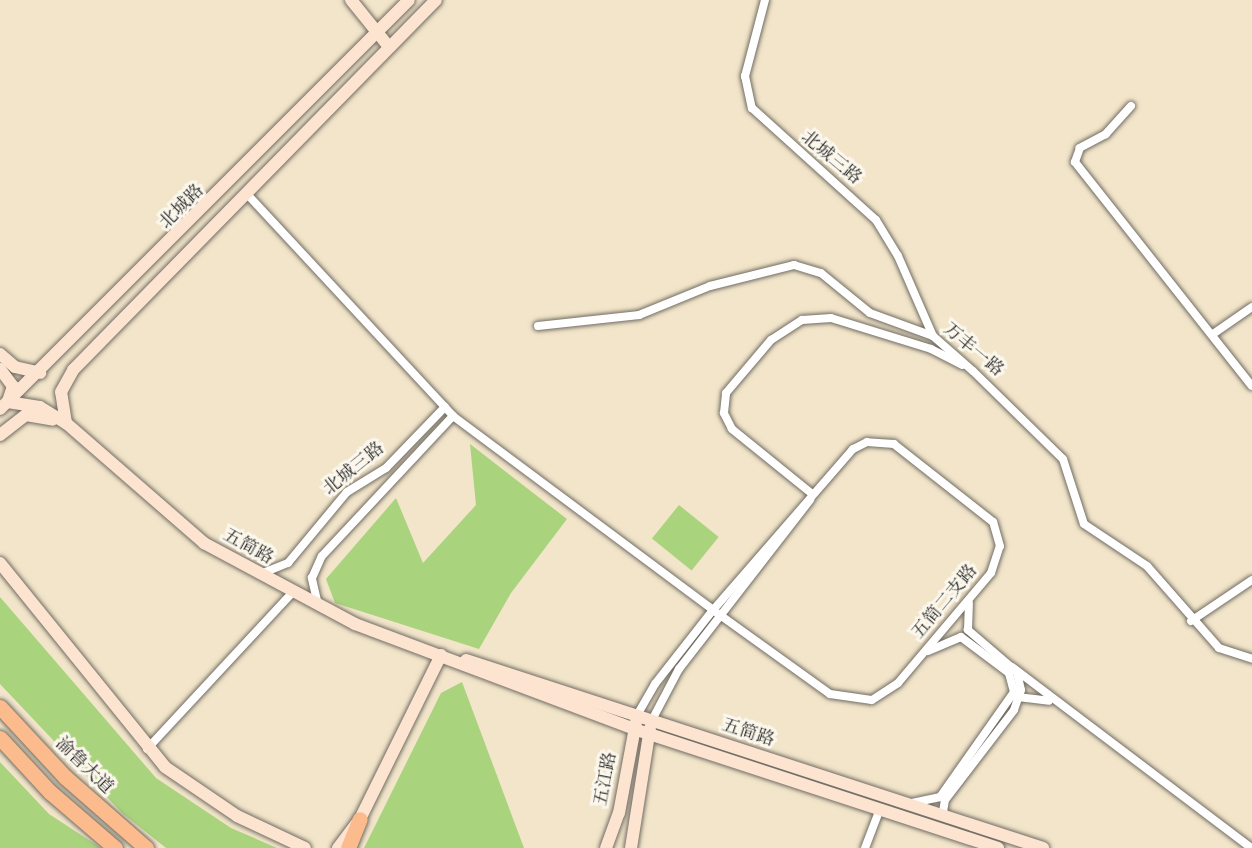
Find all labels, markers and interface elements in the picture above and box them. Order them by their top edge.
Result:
street label: 北城三路 [796,127,866,189]
street label: 北城路 [155,180,209,234]
street label: 万丰一路 [938,319,1008,381]
street label: 北城三路 [319,438,389,500]
street label: 五简路 [219,524,277,570]
street label: 五简二支路 [908,561,982,643]
street label: 五简路 [719,714,777,752]
street label: 渝鲁大道 [51,733,117,799]
street label: 五江路 [590,750,622,808]

